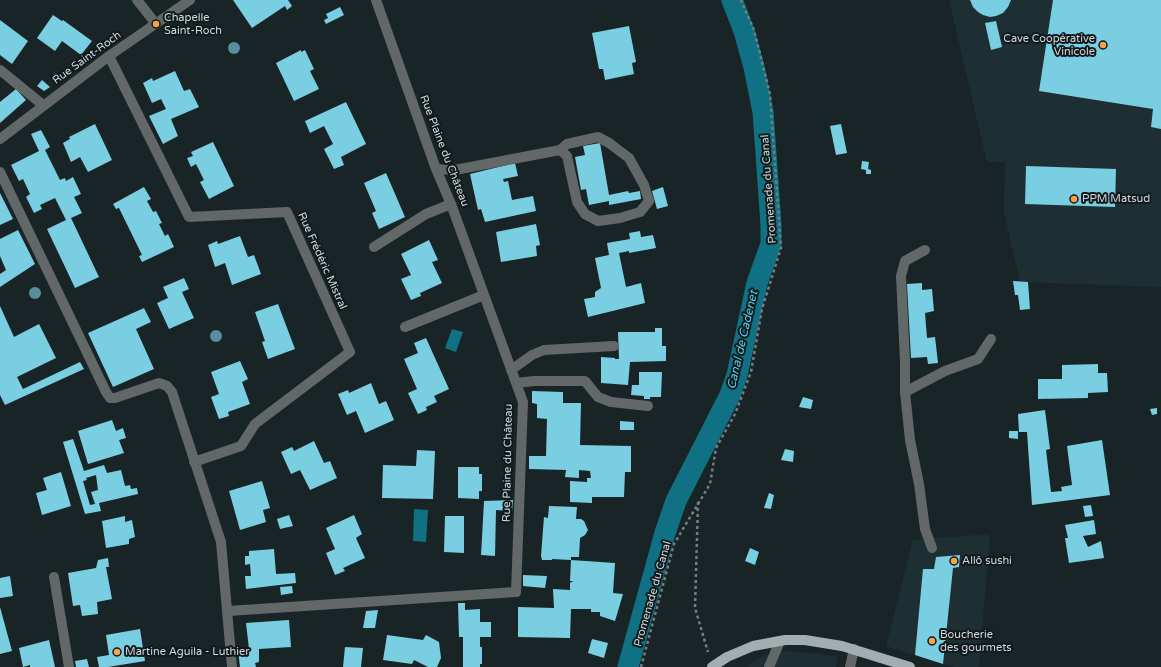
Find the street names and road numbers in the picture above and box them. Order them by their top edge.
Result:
street label: Rue Saint-Roch [50,29,124,87]
street label: Rue Plaine du Château [417,93,471,209]
street label: Promenade du Canal [759,134,779,244]
street label: Rue Frédéric Mistral [295,210,349,312]
street label: Rue Plaine du Château [500,404,516,522]
street label: Promenade du Canal [632,540,674,648]

